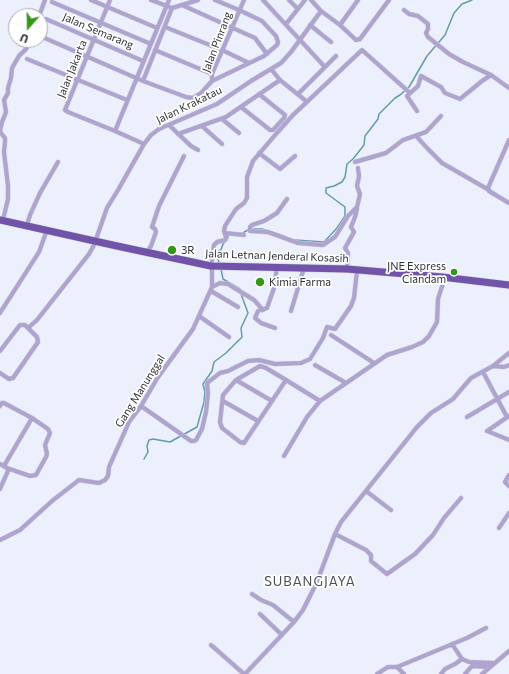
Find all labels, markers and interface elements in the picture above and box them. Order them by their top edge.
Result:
north arrow [8,8,48,48]
street label: Jalan Semarang [61,10,135,52]
street label: Jalan Pinrang [199,10,235,74]
text: U [18,31,30,46]
street label: Jalan Jakarta [54,38,90,100]
street label: Jalan Krakatau [154,83,224,127]
place label: 3R [181,243,195,257]
marker: 3R [166,244,178,256]
street label: Jalan Letnan Jenderal Kosasih [205,247,349,265]
place label: JNE Express Ciandam [387,259,446,285]
marker: JNE Express Ciandam [449,267,459,277]
place label: Kimia Farma [269,275,331,289]
marker: Kimia Farma [254,276,266,288]
street label: Gang Manunggal [112,352,168,430]
district label: SUBANGJAYA [264,574,356,590]

